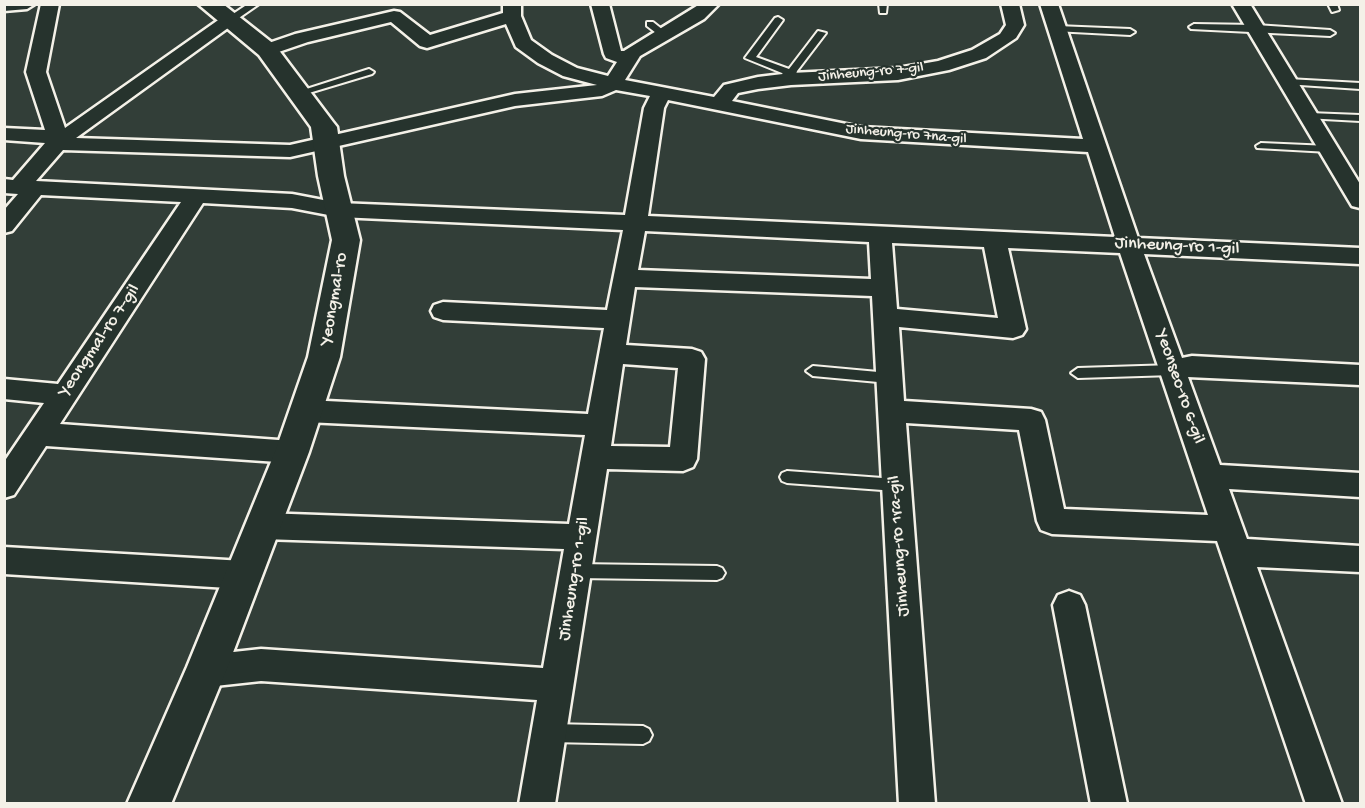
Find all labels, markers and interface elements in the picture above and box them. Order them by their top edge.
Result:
street label: Jinheung-ro 7-gil [818,59,924,87]
street label: Jinheung-ro 7na-gil [845,121,967,149]
street label: Jinheung-ro 1-gil [1114,233,1240,261]
street label: Yeongmal-ro [316,251,354,347]
street label: Yeongmal-ro 7-gil [54,281,146,401]
street label: Yeonseo-ro 6-gil [1149,327,1209,447]
street label: Jinheung-ro 1ra-gil [884,475,916,617]
street label: Jinheung-ro 1-gil [555,516,595,642]

